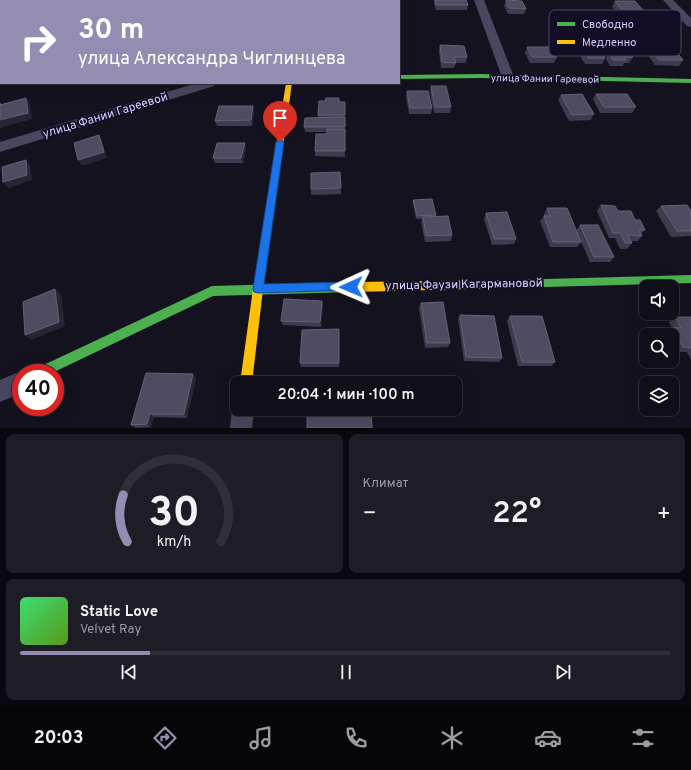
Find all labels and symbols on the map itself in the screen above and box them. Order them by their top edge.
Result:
legend [549,10,681,56]
text: Свободно [582,18,634,32]
text: Медленно [582,36,636,50]
street label: улица Фании Гареевой [491,72,599,87]
street label: улица Фании Гареевой [41,89,170,143]
pin [263,101,297,142]
position arrow [330,266,372,308]
street label: улица Фаузи Кагармановой [385,276,543,294]
speed limit sign: 40 [12,364,64,416]

